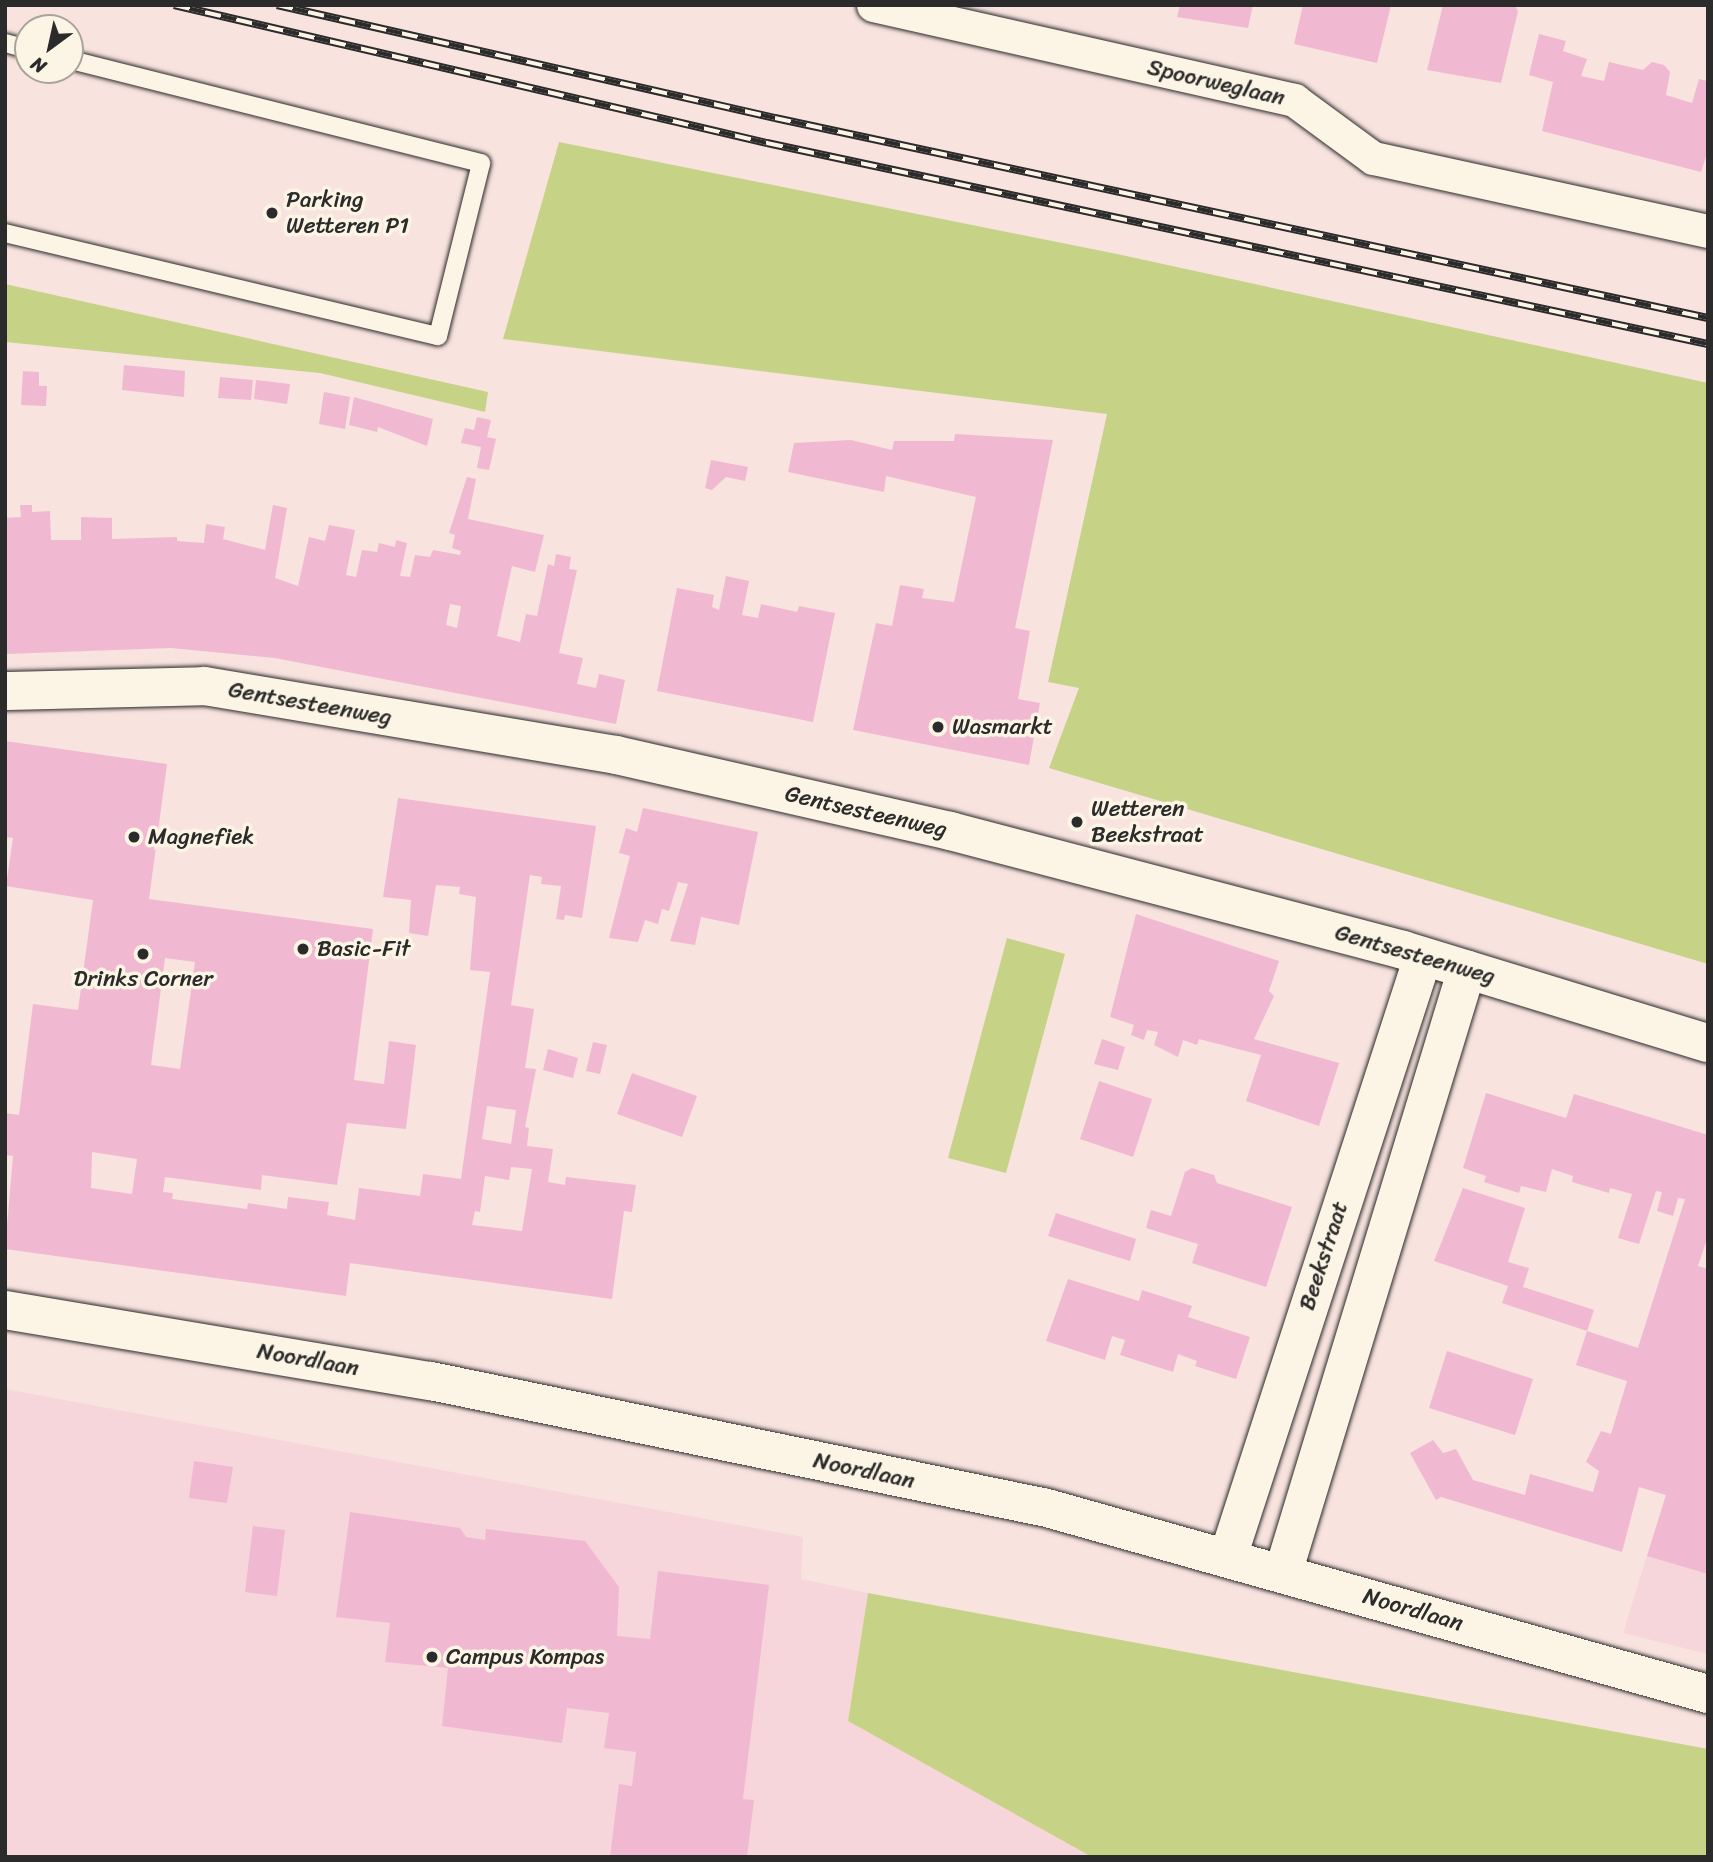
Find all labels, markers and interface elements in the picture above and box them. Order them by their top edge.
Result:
north arrow [14,14,84,84]
text: N [24,48,53,83]
street label: Spoorweglaan [1145,54,1287,112]
place label: Parking Wetteren P1 [286,186,409,240]
marker: Parking Wetteren P1 [264,205,280,221]
street label: Gentsesteenweg [226,676,394,732]
place label: Wasmarkt [952,713,1053,741]
marker: Wasmarkt [930,719,946,735]
street label: Gentsesteenweg [782,780,950,844]
place label: Wetteren Beekstraat [1091,795,1204,849]
marker: Wetteren Beekstraat [1069,814,1085,830]
place label: Magnefiek [148,823,254,851]
marker: Magnefiek [126,829,142,845]
street label: Gentsesteenweg [1332,919,1498,991]
place label: Basic-Fit [317,935,410,963]
marker: Basic-Fit [295,941,311,957]
marker: Drinks Corner [135,946,151,962]
place label: Drinks Corner [73,965,213,993]
street label: Beekstraat [1293,1198,1355,1314]
street label: Noordlaan [255,1337,361,1383]
street label: Noordlaan [811,1447,917,1495]
street label: Noordlaan [1360,1583,1466,1637]
place label: Campus Kompas [446,1643,606,1671]
marker: Campus Kompas [424,1649,440,1665]

